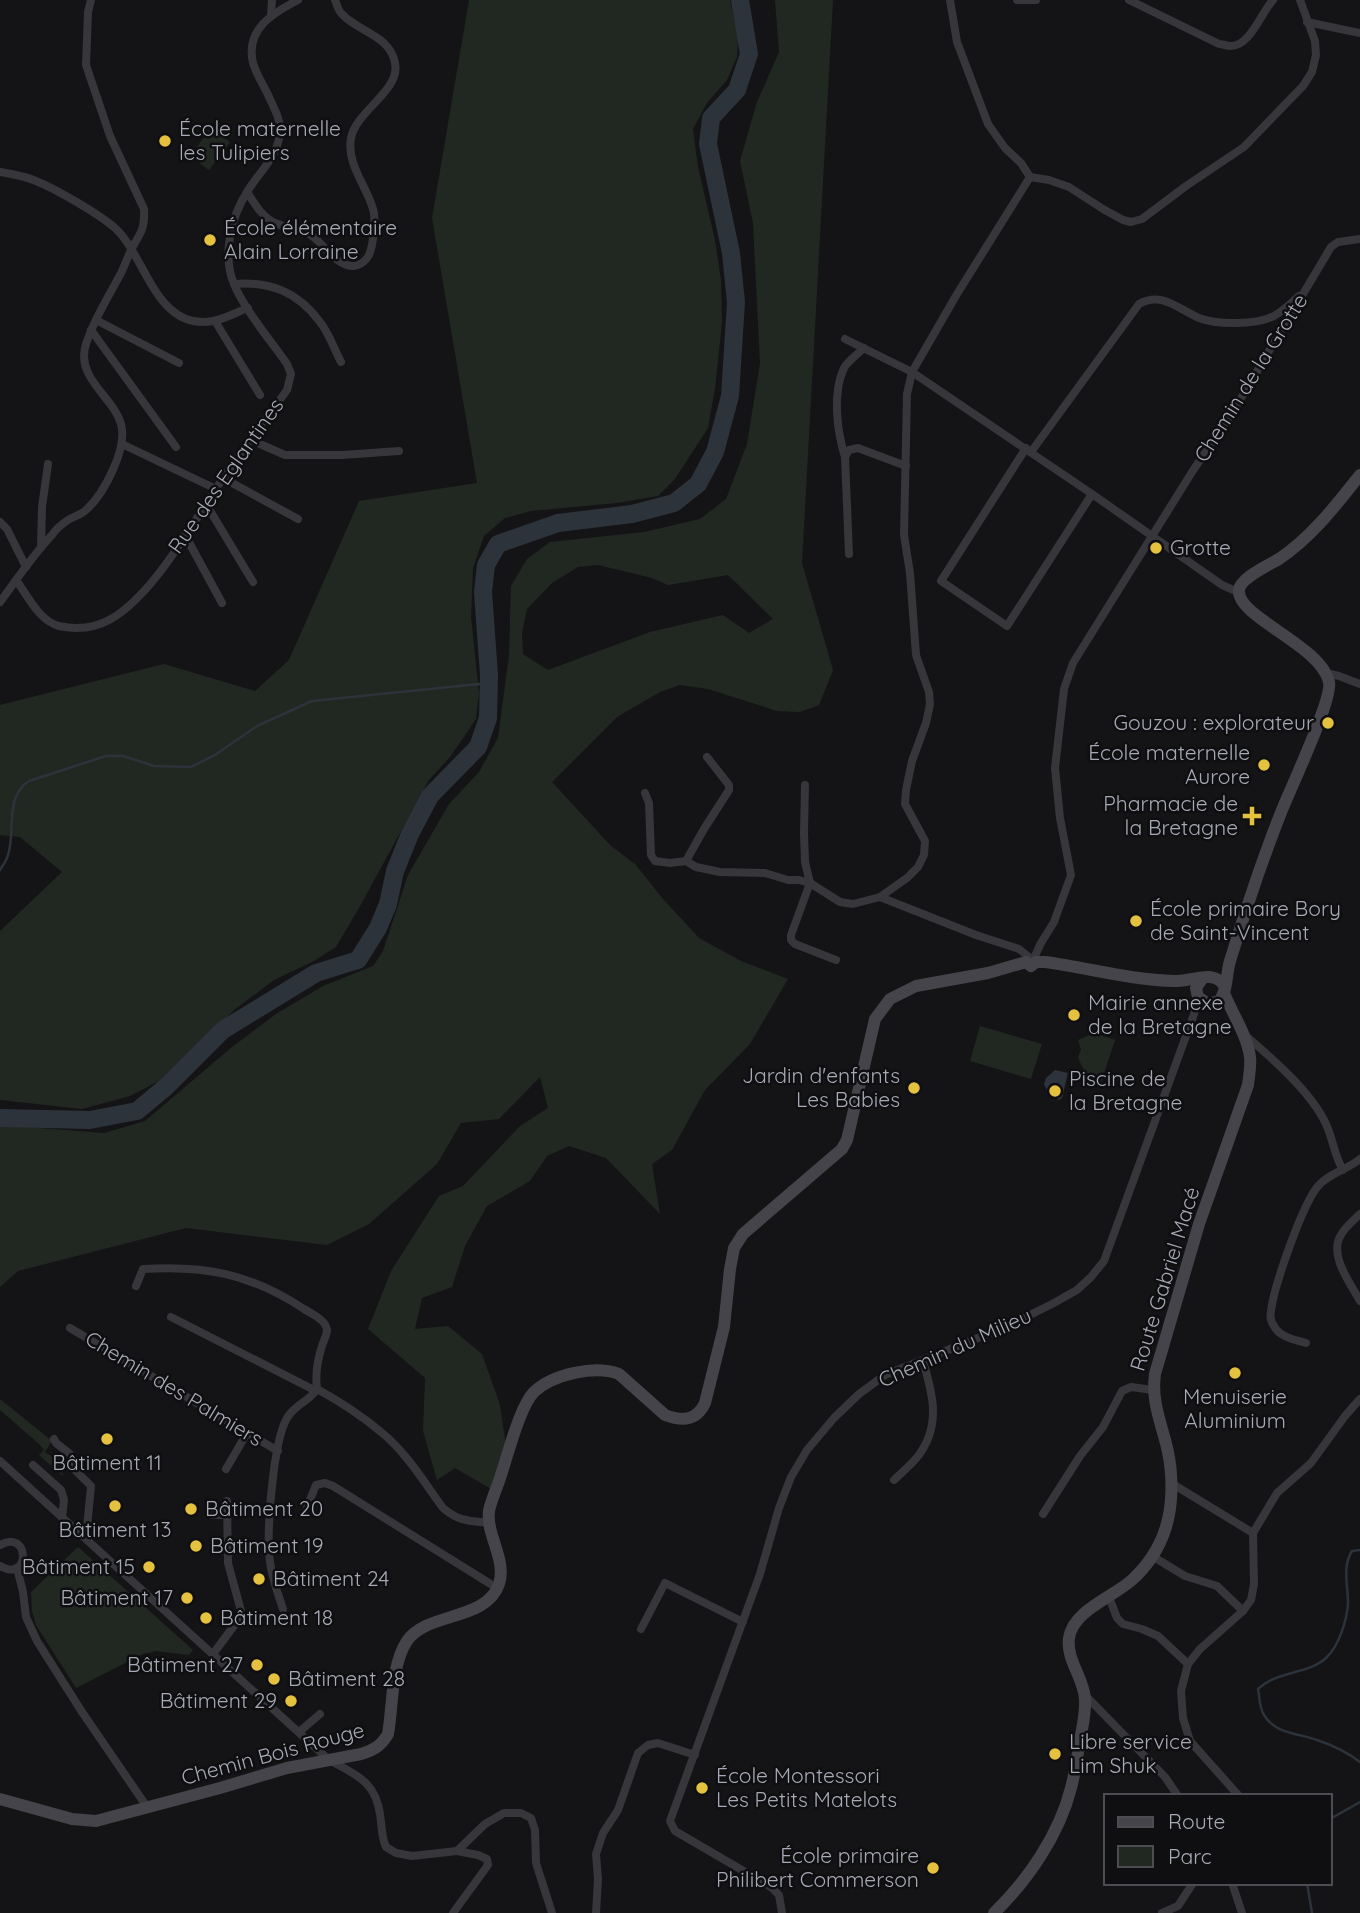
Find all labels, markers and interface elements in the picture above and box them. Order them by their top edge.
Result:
place label: École maternelle les Tulipiers [179,115,341,165]
marker: École maternelle les Tulipiers [157,133,173,149]
place label: École élémentaire Alain Lorraine [224,214,397,264]
marker: École élémentaire Alain Lorraine [202,232,218,248]
street label: Chemin de la Grotte [1188,289,1312,466]
street label: Rue des Eglantines [162,393,288,558]
place label: Grotte [1170,534,1231,560]
marker: Grotte [1148,540,1164,556]
place label: Gouzou : explorateur [1114,709,1314,735]
marker: Gouzou : explorateur [1320,715,1336,731]
place label: École maternelle Aurore [1088,739,1250,789]
marker: École maternelle Aurore [1256,757,1272,773]
place label: Pharmacie de la Bretagne [1103,790,1238,840]
marker: Pharmacie de la Bretagne [1244,808,1260,824]
place label: École primaire Bory de Saint-Vincent [1150,895,1341,945]
marker: École primaire Bory de Saint-Vincent [1128,913,1144,929]
place label: Mairie annexe de la Bretagne [1088,989,1232,1039]
marker: Mairie annexe de la Bretagne [1066,1007,1082,1023]
place label: Jardin d'enfants Les Babies [742,1062,900,1112]
place label: Piscine de la Bretagne [1069,1065,1182,1115]
marker: Jardin d'enfants Les Babies [906,1080,922,1096]
marker: Piscine de la Bretagne [1047,1083,1063,1099]
street label: Route Gabriel Macé [1124,1183,1204,1374]
street label: Chemin du Milieu [874,1302,1035,1392]
street label: Chemin des Palmiers [81,1325,268,1451]
marker: Menuiserie Aluminium [1227,1365,1243,1381]
place label: Menuiserie Aluminium [1183,1383,1287,1433]
marker: Bâtiment 11 [99,1431,115,1447]
place label: Bâtiment 11 [52,1449,162,1475]
place label: Bâtiment 20 [205,1495,323,1521]
marker: Bâtiment 13 [107,1498,123,1514]
marker: Bâtiment 20 [183,1501,199,1517]
place label: Bâtiment 13 [59,1516,171,1542]
place label: Bâtiment 19 [210,1532,324,1558]
marker: Bâtiment 19 [188,1538,204,1554]
place label: Bâtiment 15 [22,1553,135,1579]
marker: Bâtiment 15 [141,1559,157,1575]
place label: Bâtiment 24 [273,1565,389,1591]
marker: Bâtiment 24 [251,1571,267,1587]
place label: Bâtiment 17 [60,1584,173,1610]
marker: Bâtiment 17 [179,1590,195,1606]
place label: Bâtiment 18 [220,1604,333,1630]
marker: Bâtiment 18 [198,1610,214,1626]
place label: Bâtiment 27 [127,1651,243,1677]
marker: Bâtiment 27 [249,1657,265,1673]
place label: Bâtiment 28 [288,1665,405,1691]
marker: Bâtiment 28 [266,1671,282,1687]
place label: Bâtiment 29 [160,1687,277,1713]
marker: Bâtiment 29 [283,1693,299,1709]
street label: Chemin Bois Rouge [178,1716,367,1790]
place label: Libre service Lim Shuk [1069,1728,1192,1778]
marker: Libre service Lim Shuk [1047,1746,1063,1762]
place label: École Montessori Les Petits Matelots [716,1762,897,1812]
marker: École Montessori Les Petits Matelots [694,1780,710,1796]
legend [1104,1794,1332,1885]
text: Route [1168,1808,1225,1834]
place label: École primaire Philibert Commerson [716,1842,919,1892]
text: Parc [1168,1843,1212,1869]
marker: École primaire Philibert Commerson [925,1860,941,1876]

